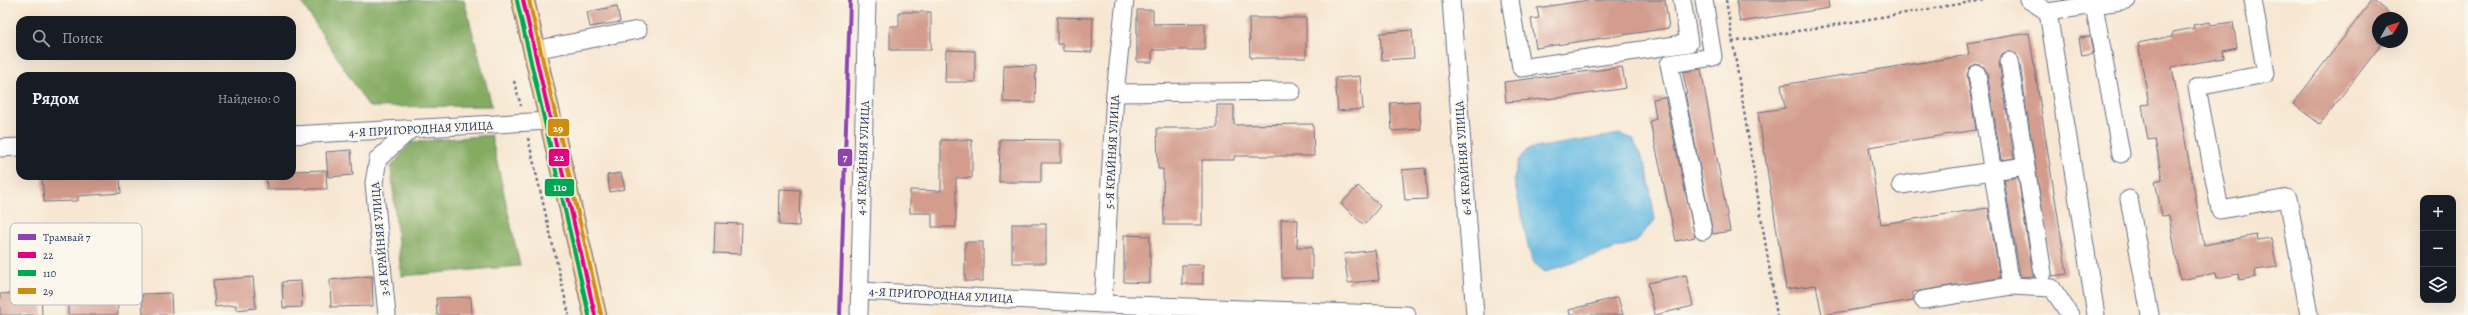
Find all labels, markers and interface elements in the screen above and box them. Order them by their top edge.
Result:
north arrow [2372,12,2408,48]
search box [16,16,296,60]
icon: search [30,27,52,49]
text: Поиск [62,28,103,48]
text: Рядом [32,87,79,110]
text: Найдено: 0 [218,90,280,107]
street label: 5-Я КРАЙНЯЯ УЛИЦА [1101,93,1123,210]
street label: 4-Я КРАЙНЯЯ УЛИЦА [853,99,873,216]
street label: 6-Я КРАЙНЯЯ УЛИЦА [1451,99,1475,216]
street label: 4-Я ПРИГОРОДНАЯ УЛИЦА [348,117,495,141]
line badge: 29 [547,118,570,137]
text: 29 [553,121,563,136]
line badge: 22 [548,148,570,167]
line badge: 7 [837,148,853,167]
text: 22 [554,150,565,165]
text: 7 [843,150,848,165]
line badge: 110 [544,178,575,197]
street label: 3-Я КРАЙНЯЯ УЛИЦА [367,180,393,297]
text: 110 [553,180,567,195]
map controls [2420,195,2456,303]
button: + [2420,195,2456,231]
legend [10,223,142,305]
text: Трамвай 7 [43,230,91,245]
button: − [2420,231,2456,267]
text: 22 [43,248,53,263]
text: 110 [43,266,57,281]
button: layers [2420,267,2456,303]
street label: 4-Я ПРИГОРОДНАЯ УЛИЦА [868,283,1015,307]
text: 29 [43,284,53,299]

